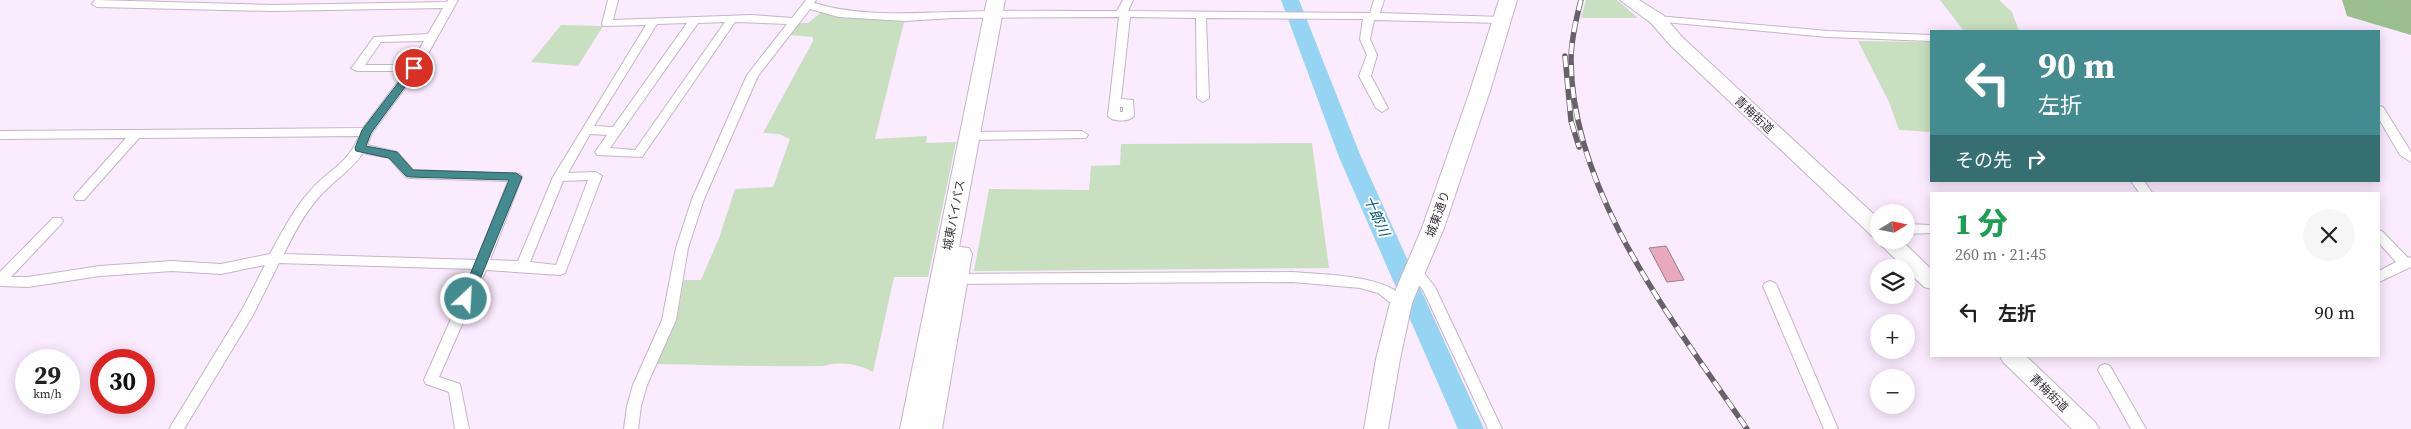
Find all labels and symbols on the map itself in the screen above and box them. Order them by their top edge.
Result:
pin [393,47,435,89]
street label: 青梅街道 [1731,93,1777,137]
street label: 城東バイパス [939,178,969,252]
street label: 城東通り [1422,189,1454,239]
water label: 十郎川 [1359,193,1395,241]
north arrow [1870,204,1915,249]
position arrow [439,272,491,324]
speed limit sign: 30 [90,349,155,414]
street label: 青梅街道 [2026,371,2072,415]

